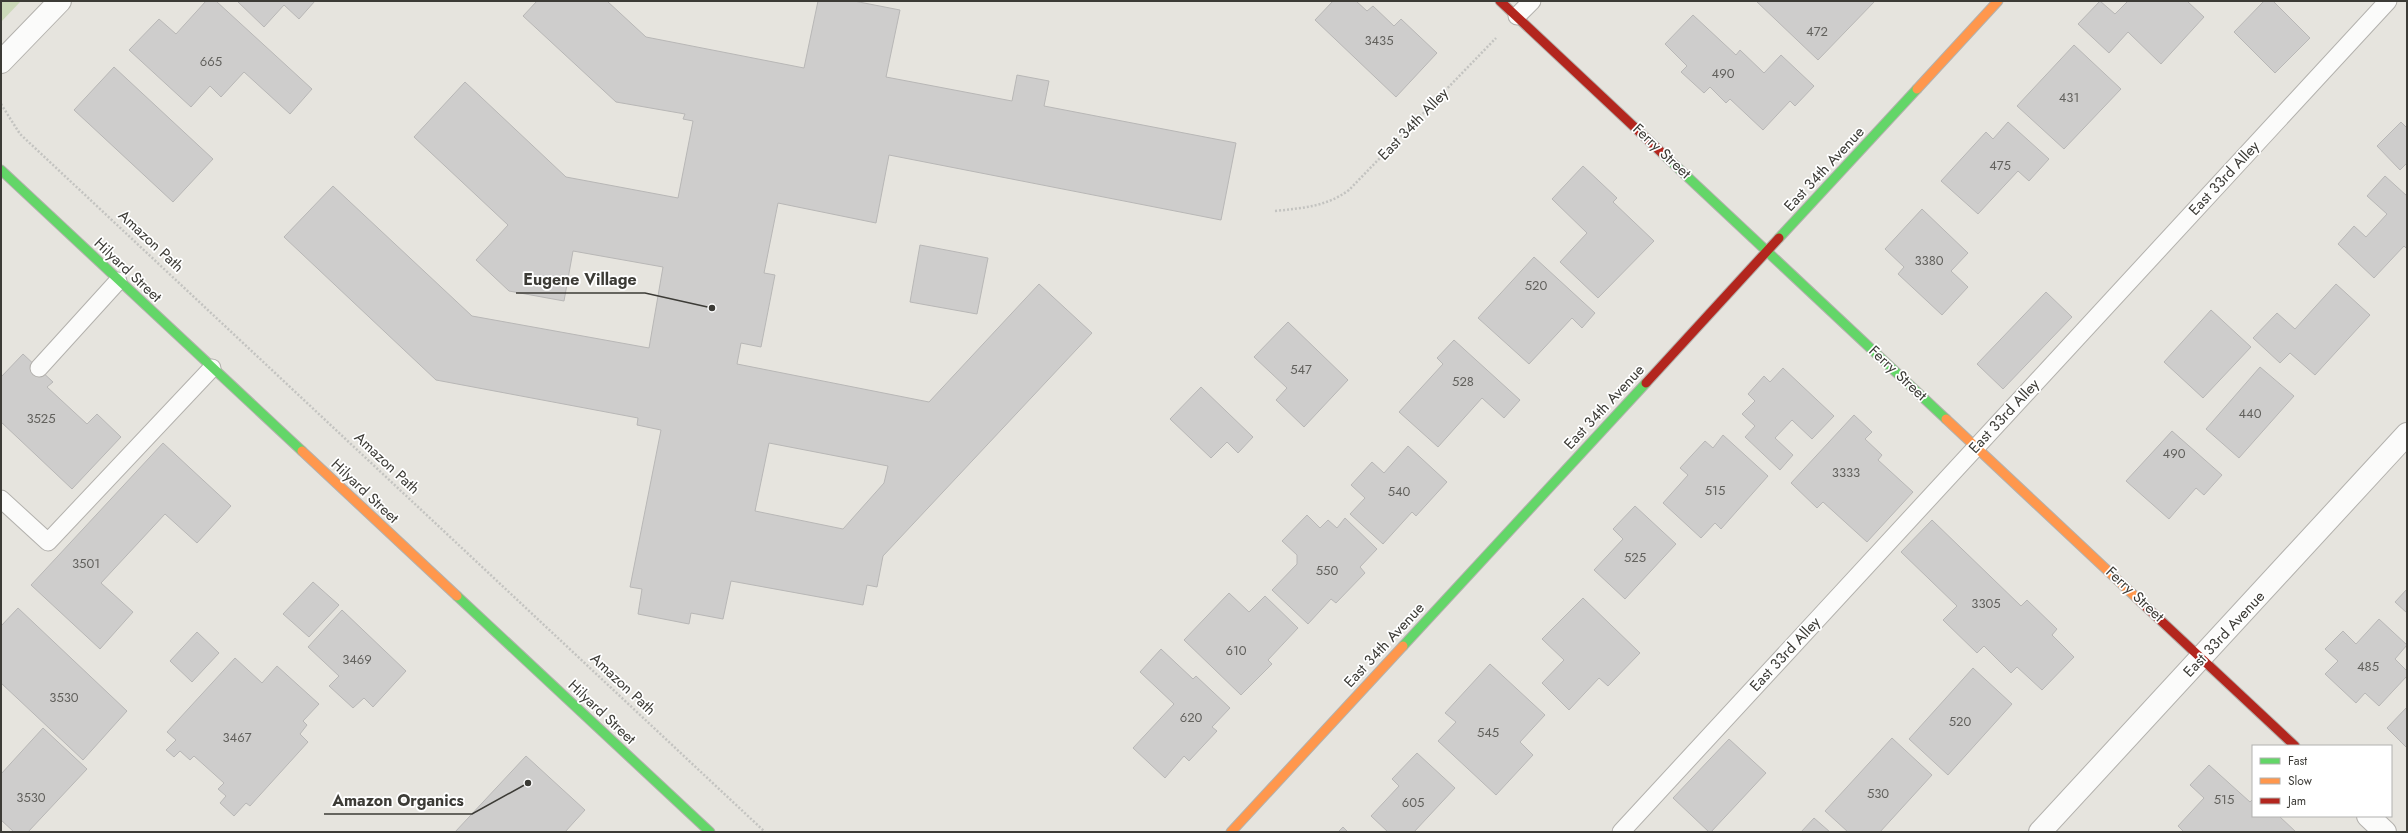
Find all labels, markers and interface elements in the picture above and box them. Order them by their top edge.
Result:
house number: 472 [1806,22,1828,41]
house number: 3435 [1364,31,1394,50]
house number: 665 [200,52,222,71]
house number: 490 [1712,64,1735,83]
street label: East 34th Alley [1373,82,1454,165]
house number: 431 [2059,88,2079,107]
street label: Ferry Street [1628,118,1696,184]
street label: East 34th Avenue [1779,121,1869,216]
street label: East 33rd Alley [2184,135,2265,220]
house number: 475 [1989,156,2011,175]
street label: Amazon Path [113,205,189,277]
street label: Hilyard Street [89,233,167,308]
house number: 3380 [1914,251,1944,270]
callout: Eugene Village [516,265,645,293]
text: Eugene Village [523,268,637,291]
house number: 520 [1525,276,1547,295]
street label: Ferry Street [1864,340,1932,406]
street label: East 34th Avenue [1559,359,1649,454]
house number: 547 [1290,360,1312,379]
house number: 528 [1452,372,1474,391]
street label: East 33rd Alley [1964,373,2045,458]
house number: 440 [2239,404,2262,423]
house number: 3525 [26,409,56,428]
street label: Amazon Path [349,427,425,499]
house number: 490 [2163,444,2186,463]
street label: Hilyard Street [326,454,404,529]
house number: 3333 [1832,463,1860,482]
house number: 515 [1705,481,1725,500]
house number: 540 [1388,482,1411,501]
house number: 525 [1624,548,1646,567]
house number: 3501 [72,554,100,573]
house number: 550 [1316,561,1338,580]
street label: Ferry Street [2101,561,2169,627]
street label: East 33rd Avenue [2178,586,2270,682]
house number: 3305 [1971,594,2001,613]
street label: East 34th Avenue [1339,597,1429,692]
street label: East 33rd Alley [1745,611,1826,696]
house number: 610 [1225,641,1247,660]
street label: Amazon Path [585,648,661,720]
house number: 3469 [342,650,372,669]
house number: 485 [2357,657,2379,676]
street label: Hilyard Street [563,675,641,750]
house number: 3530 [49,688,79,707]
house number: 620 [1180,708,1203,727]
house number: 520 [1949,712,1971,731]
house number: 545 [1477,723,1499,742]
house number: 3467 [223,728,252,747]
legend [2252,745,2392,817]
text: Fast [2288,752,2307,770]
text: Slow [2288,772,2313,790]
house number: 530 [1867,784,1889,803]
callout: Amazon Organics [324,786,472,814]
house number: 3530 [16,788,46,807]
text: Amazon Organics [331,789,464,812]
house number: 515 [2214,790,2234,809]
text: Jam [2286,792,2306,810]
house number: 605 [1402,793,1424,812]

